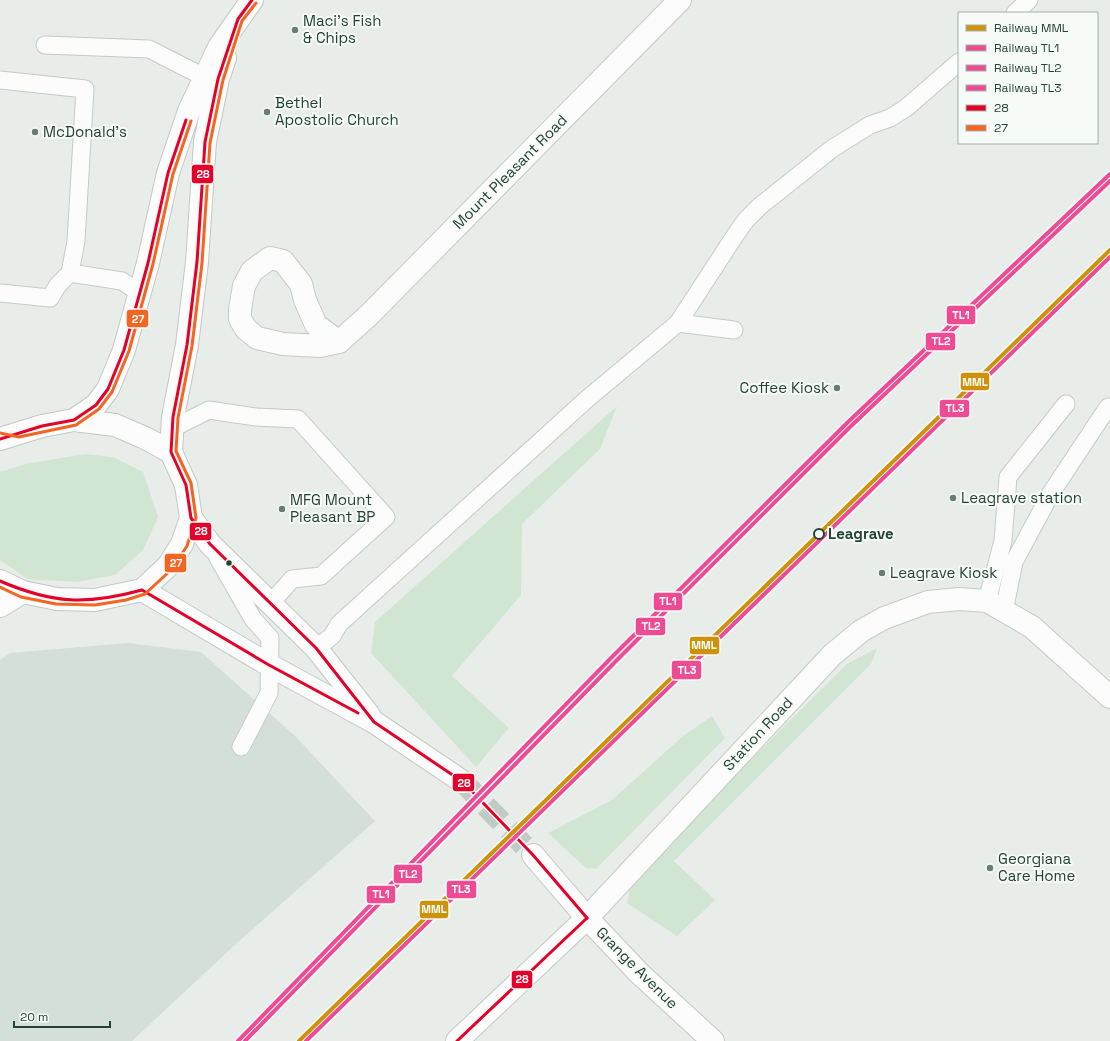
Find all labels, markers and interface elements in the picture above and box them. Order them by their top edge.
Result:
place label: Maci's Fish & Chips [303,11,381,47]
legend [958,12,1098,144]
text: Railway MML [994,20,1069,36]
marker: Maci's Fish & Chips [290,25,300,35]
text: Railway TL1 [994,40,1059,56]
text: Railway TL2 [994,60,1062,76]
text: Railway TL3 [994,80,1062,96]
place label: Bethel Apostolic Church [275,93,399,129]
text: 28 [994,100,1009,116]
marker: Bethel Apostolic Church [262,107,272,117]
street label: Mount Pleasant Road [448,110,571,233]
text: 27 [994,120,1008,136]
place label: McDonald's [43,122,127,141]
marker: McDonald's [30,127,40,137]
line badge: 28 [191,164,214,184]
text: 28 [196,167,210,181]
line badge: TL1 [946,305,976,325]
text: TL1 [952,308,970,322]
line badge: 27 [126,309,149,328]
text: 27 [132,312,144,326]
line badge: TL2 [925,332,956,351]
text: TL2 [932,334,951,348]
line badge: MML [960,372,990,391]
text: MML [962,375,988,389]
place label: Coffee Kiosk [740,378,829,397]
marker: Coffee Kiosk [832,383,842,393]
line badge: TL3 [939,399,970,418]
text: TL3 [945,401,965,415]
place label: Leagrave station [961,488,1082,507]
place label: MFG Mount Pleasant BP [290,490,375,526]
marker: Leagrave station [948,493,958,503]
marker: MFG Mount Pleasant BP [277,504,287,514]
line badge: 28 [189,522,212,541]
text: 28 [194,524,208,538]
place label: Leagrave [828,524,894,543]
marker: Leagrave [813,528,825,540]
line badge: 27 [164,553,187,573]
text: 27 [170,556,182,570]
unlabelled marker [224,558,234,568]
place label: Leagrave Kiosk [890,563,997,582]
marker: Leagrave Kiosk [877,568,887,578]
line badge: TL1 [653,592,683,611]
text: TL1 [659,594,677,608]
line badge: TL2 [635,617,666,636]
text: TL2 [642,619,661,633]
line badge: MML [689,636,720,655]
text: MML [691,638,717,652]
line badge: TL3 [671,660,702,680]
text: TL3 [677,663,697,677]
street label: Station Road [719,693,797,774]
line badge: 28 [452,773,475,792]
text: 28 [457,776,471,790]
place label: Georgiana Care Home [998,849,1075,885]
marker: Georgiana Care Home [985,863,995,873]
line badge: TL2 [393,864,423,884]
text: TL2 [399,867,418,881]
line badge: TL3 [446,880,477,899]
text: TL3 [451,882,471,896]
line badge: TL1 [366,885,396,904]
text: TL1 [372,887,390,901]
line badge: MML [419,900,449,919]
text: MML [421,902,447,916]
street label: Grange Avenue [592,923,682,1013]
line badge: 28 [511,970,533,989]
text: 28 [515,972,529,986]
scale bar [14,1003,110,1029]
text: 20 m [20,1009,48,1025]

